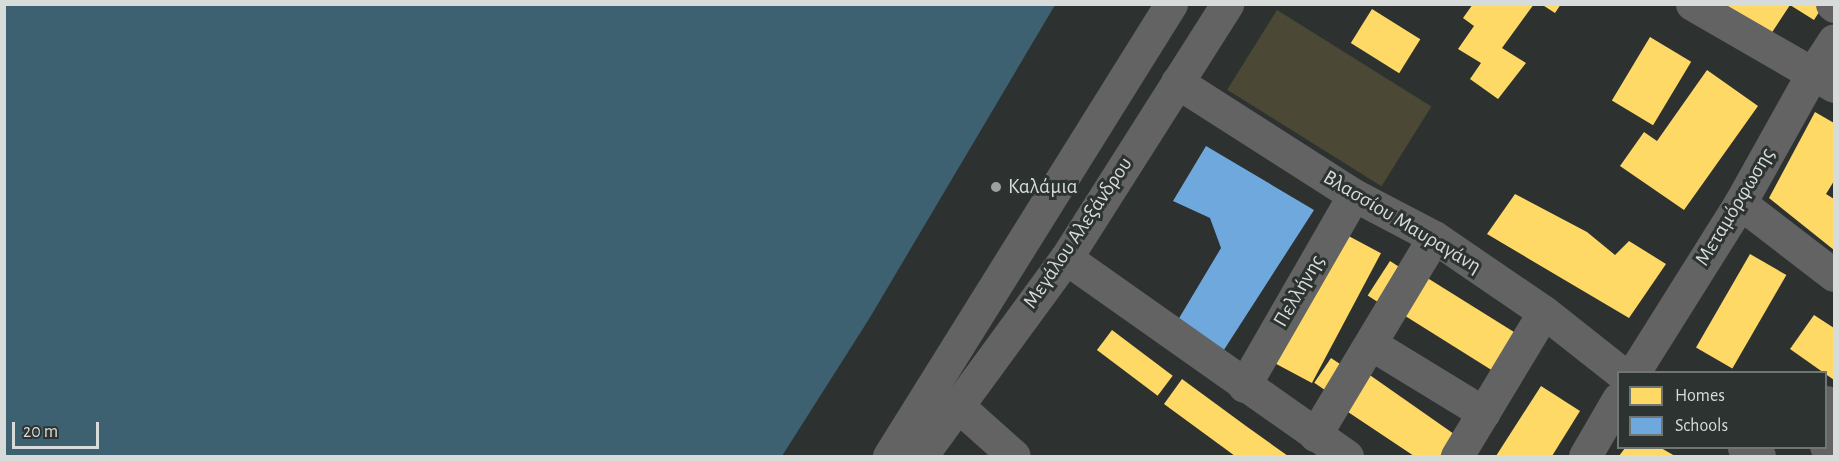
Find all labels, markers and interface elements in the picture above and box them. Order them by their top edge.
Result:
street label: Μεταμόρφωσης [1690,143,1780,271]
street label: Μεγάλου Αλεξάνδρου [1018,152,1138,314]
street label: Βλασσίου Μαυραγάνη [1318,165,1486,279]
place label: Καλάμια [1008,174,1078,200]
marker: Καλάμια [989,180,1003,194]
street label: Πελλήνης [1268,250,1330,332]
legend [1617,371,1827,449]
text: Homes [1675,387,1725,405]
scale bar [15,410,102,448]
text: Schools [1675,417,1728,435]
text: 20 m [23,423,58,441]

